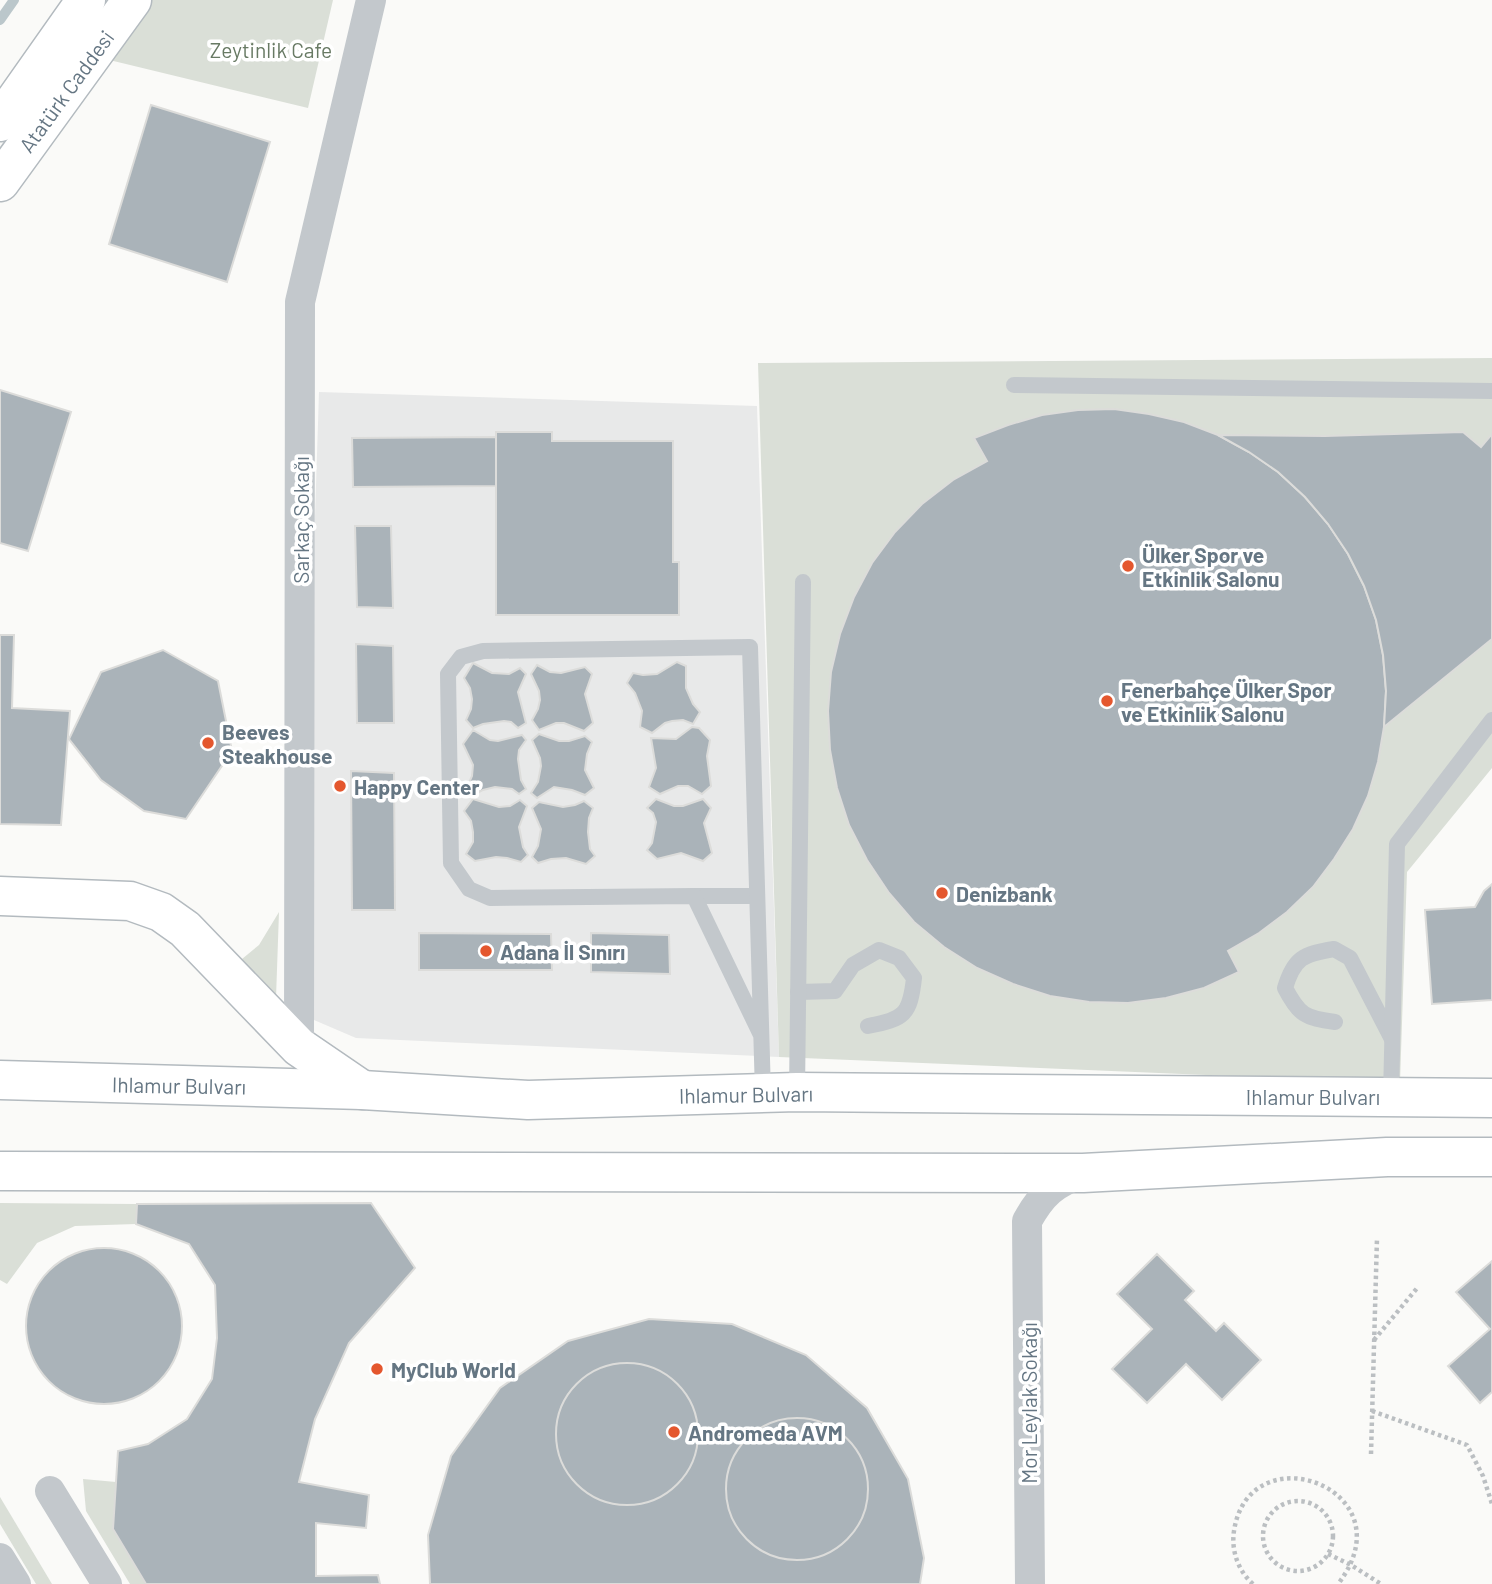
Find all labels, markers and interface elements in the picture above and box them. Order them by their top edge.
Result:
street label: Atatürk Caddesi [13,25,119,157]
park label: Zeytinlik Cafe [210,37,332,62]
street label: Sarkaç Sokağı [288,456,313,584]
place label: Ülker Spor ve Etkinlik Salonu [1142,542,1279,591]
marker: Ülker Spor ve Etkinlik Salonu [1120,558,1136,574]
place label: Fenerbahçe Ülker Spor ve Etkinlik Salonu [1121,677,1332,726]
marker: Fenerbahçe Ülker Spor ve Etkinlik Salonu [1099,693,1115,709]
place label: Beeves Steakhouse [222,719,333,768]
marker: Beeves Steakhouse [200,735,216,751]
place label: Happy Center [354,774,480,799]
marker: Happy Center [332,778,348,794]
place label: Denizbank [956,881,1053,906]
marker: Denizbank [934,885,950,901]
place label: Adana İl Sınırı [500,939,625,964]
marker: Adana İl Sınırı [478,943,494,959]
street label: Ihlamur Bulvarı [112,1071,246,1099]
street label: Ihlamur Bulvarı [679,1080,813,1108]
street label: Ihlamur Bulvarı [1246,1084,1380,1109]
street label: Mor Leylak Sokağı [1016,1322,1041,1484]
place label: MyClub World [391,1357,516,1382]
marker: MyClub World [369,1361,385,1377]
place label: Andromeda AVM [688,1420,843,1445]
marker: Andromeda AVM [666,1424,682,1440]

